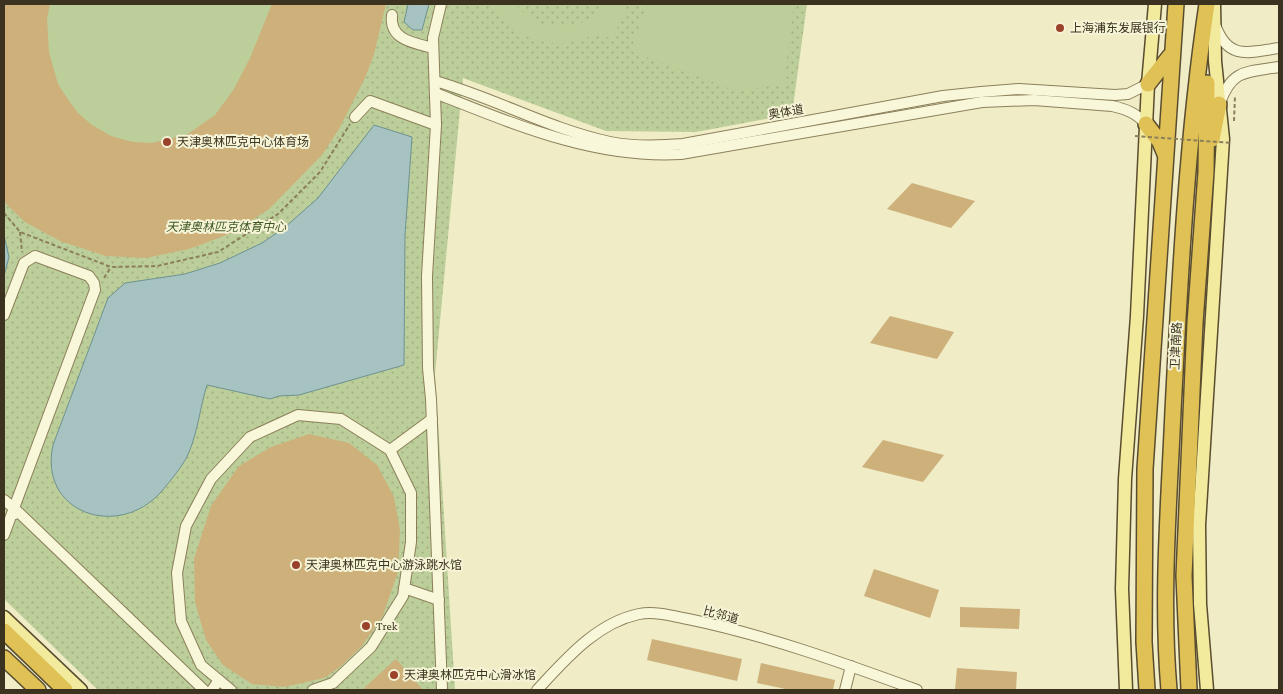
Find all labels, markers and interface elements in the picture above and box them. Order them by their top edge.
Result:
place label: 上海浦东发展银行 [1070,21,1166,35]
marker: 上海浦东发展银行 [1054,22,1066,34]
street label: 奥体道 [767,102,805,122]
place label: 天津奥林匹克中心体育场 [177,135,309,149]
marker: 天津奥林匹克中心体育场 [161,136,173,148]
park label: 天津奥林匹克体育中心 [166,220,287,234]
street label: 卫津南路 [1168,322,1184,370]
place label: 天津奥林匹克中心游泳跳水馆 [306,558,462,572]
marker: 天津奥林匹克中心游泳跳水馆 [290,559,302,571]
street label: 比邻道 [702,604,740,626]
place label: Trek [376,619,398,633]
marker: Trek [360,620,372,632]
place label: 天津奥林匹克中心滑冰馆 [404,668,536,682]
marker: 天津奥林匹克中心滑冰馆 [388,669,400,681]

